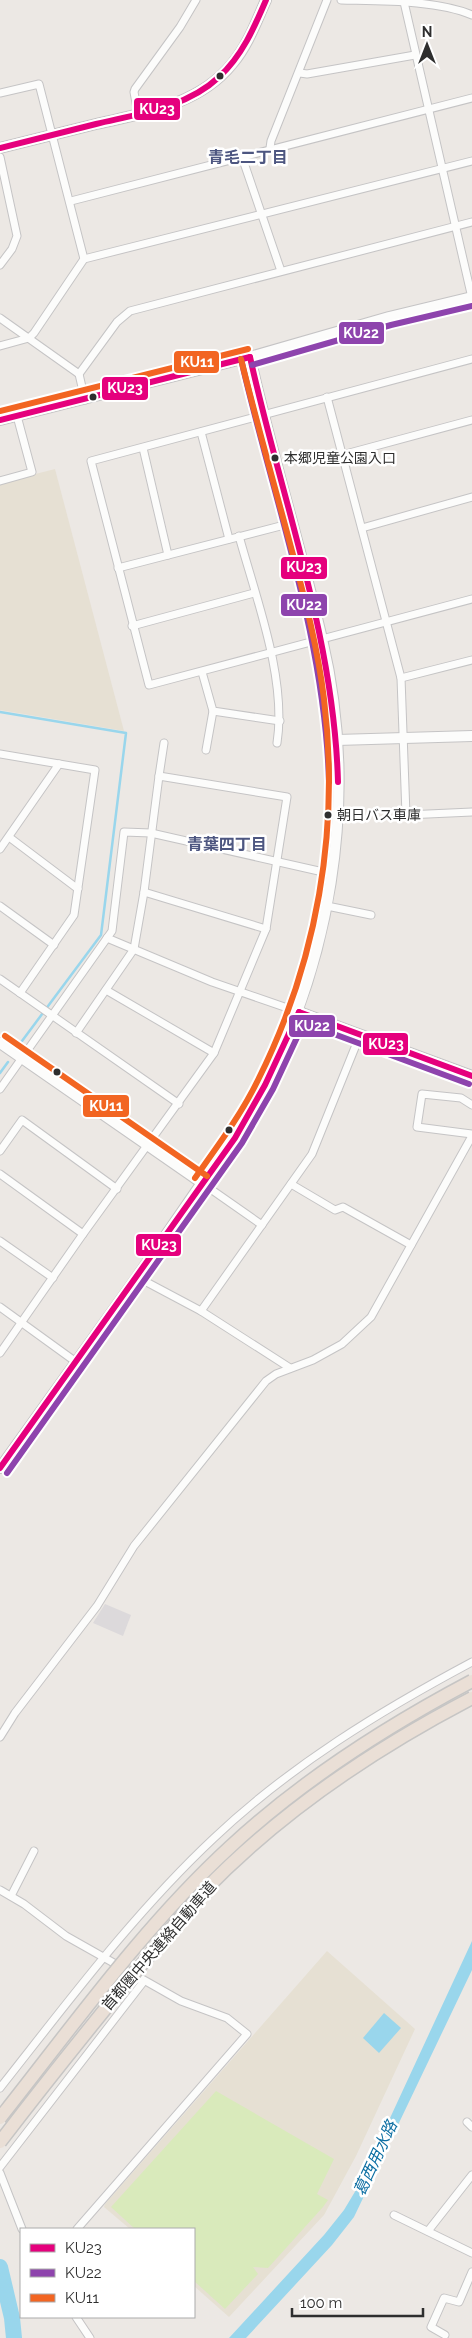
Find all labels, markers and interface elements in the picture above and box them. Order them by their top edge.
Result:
north arrow [402,20,452,70]
text: N [422,24,432,40]
unlabelled marker [215,71,225,81]
line badge: KU23 [133,97,181,121]
text: KU23 [139,101,175,117]
district label: 青毛二丁目 [208,148,288,167]
line badge: KU22 [338,321,385,345]
text: KU22 [343,325,379,341]
line badge: KU11 [173,350,220,374]
text: KU11 [180,354,214,370]
line badge: KU23 [101,376,149,401]
text: KU23 [107,380,143,396]
unlabelled marker [88,392,98,402]
place label: 本郷児童公園入口 [284,450,396,466]
marker: 本郷児童公園入口 [270,453,280,463]
line badge: KU23 [280,556,328,580]
text: KU23 [286,559,322,575]
line badge: KU22 [280,593,328,617]
text: KU22 [286,597,322,613]
place label: 朝日バス車庫 [337,807,421,823]
marker: 朝日バス車庫 [323,810,333,820]
district label: 青葉四丁目 [187,835,267,854]
line badge: KU22 [288,1014,336,1038]
text: KU22 [294,1018,330,1034]
line badge: KU23 [362,1032,409,1056]
text: KU23 [368,1036,404,1052]
unlabelled marker [52,1067,62,1077]
line badge: KU11 [82,1094,130,1118]
text: KU11 [89,1098,123,1114]
unlabelled marker [224,1125,234,1135]
line badge: KU23 [135,1233,182,1257]
text: KU23 [141,1237,177,1253]
street label: 首都圏中央連絡自動車道 [98,1878,220,2014]
water label: 葛西用水路 [350,2116,402,2198]
legend [20,2228,195,2318]
text: KU23 [65,2239,102,2257]
text: KU22 [65,2264,102,2282]
scale bar [292,2286,423,2318]
text: KU11 [65,2289,99,2307]
text: 100 m [300,2294,342,2312]

